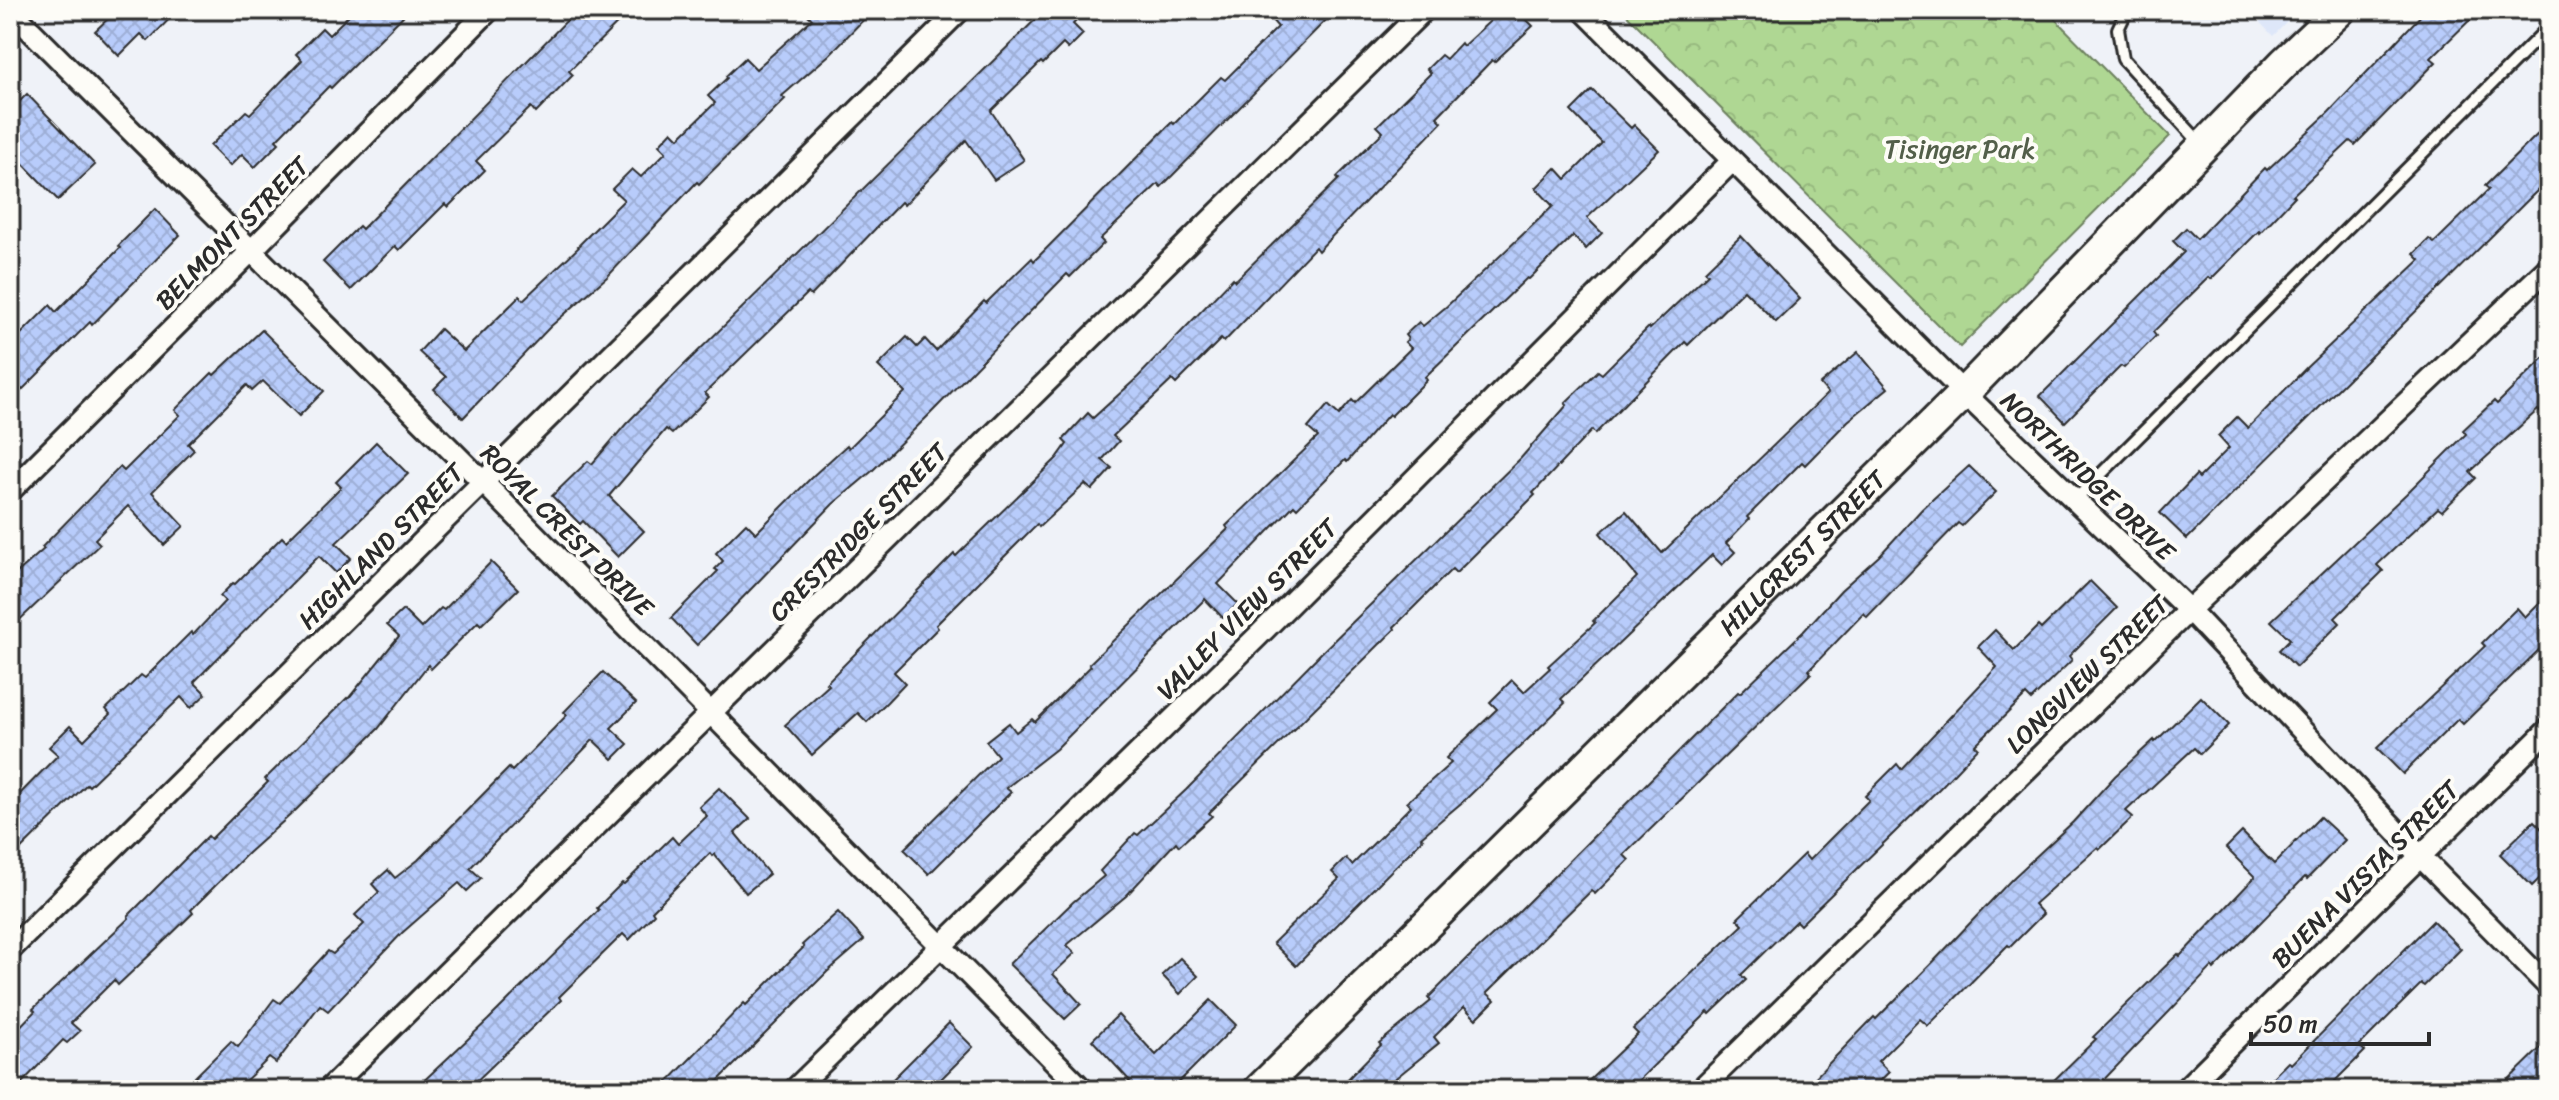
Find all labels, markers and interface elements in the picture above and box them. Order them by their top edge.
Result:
park label: Tisinger Park [1884,126,2036,172]
street label: BELMONT STREET [144,143,322,321]
street label: NORTHRIDGE DRIVE [1989,380,2188,573]
street label: CRESTRIDGE STREET [757,430,960,633]
street label: ROYAL CREST DRIVE [469,432,666,629]
street label: HIGHLAND STREET [286,450,477,641]
street label: HILLCREST STREET [1707,457,1899,647]
street label: VALLEY VIEW STREET [1145,506,1350,711]
street label: LONGVIEW STREET [1994,582,2182,765]
street label: BUENA VISTA STREET [2260,767,2472,979]
scale bar [2251,996,2429,1046]
text: 50 m [2263,1003,2318,1045]

